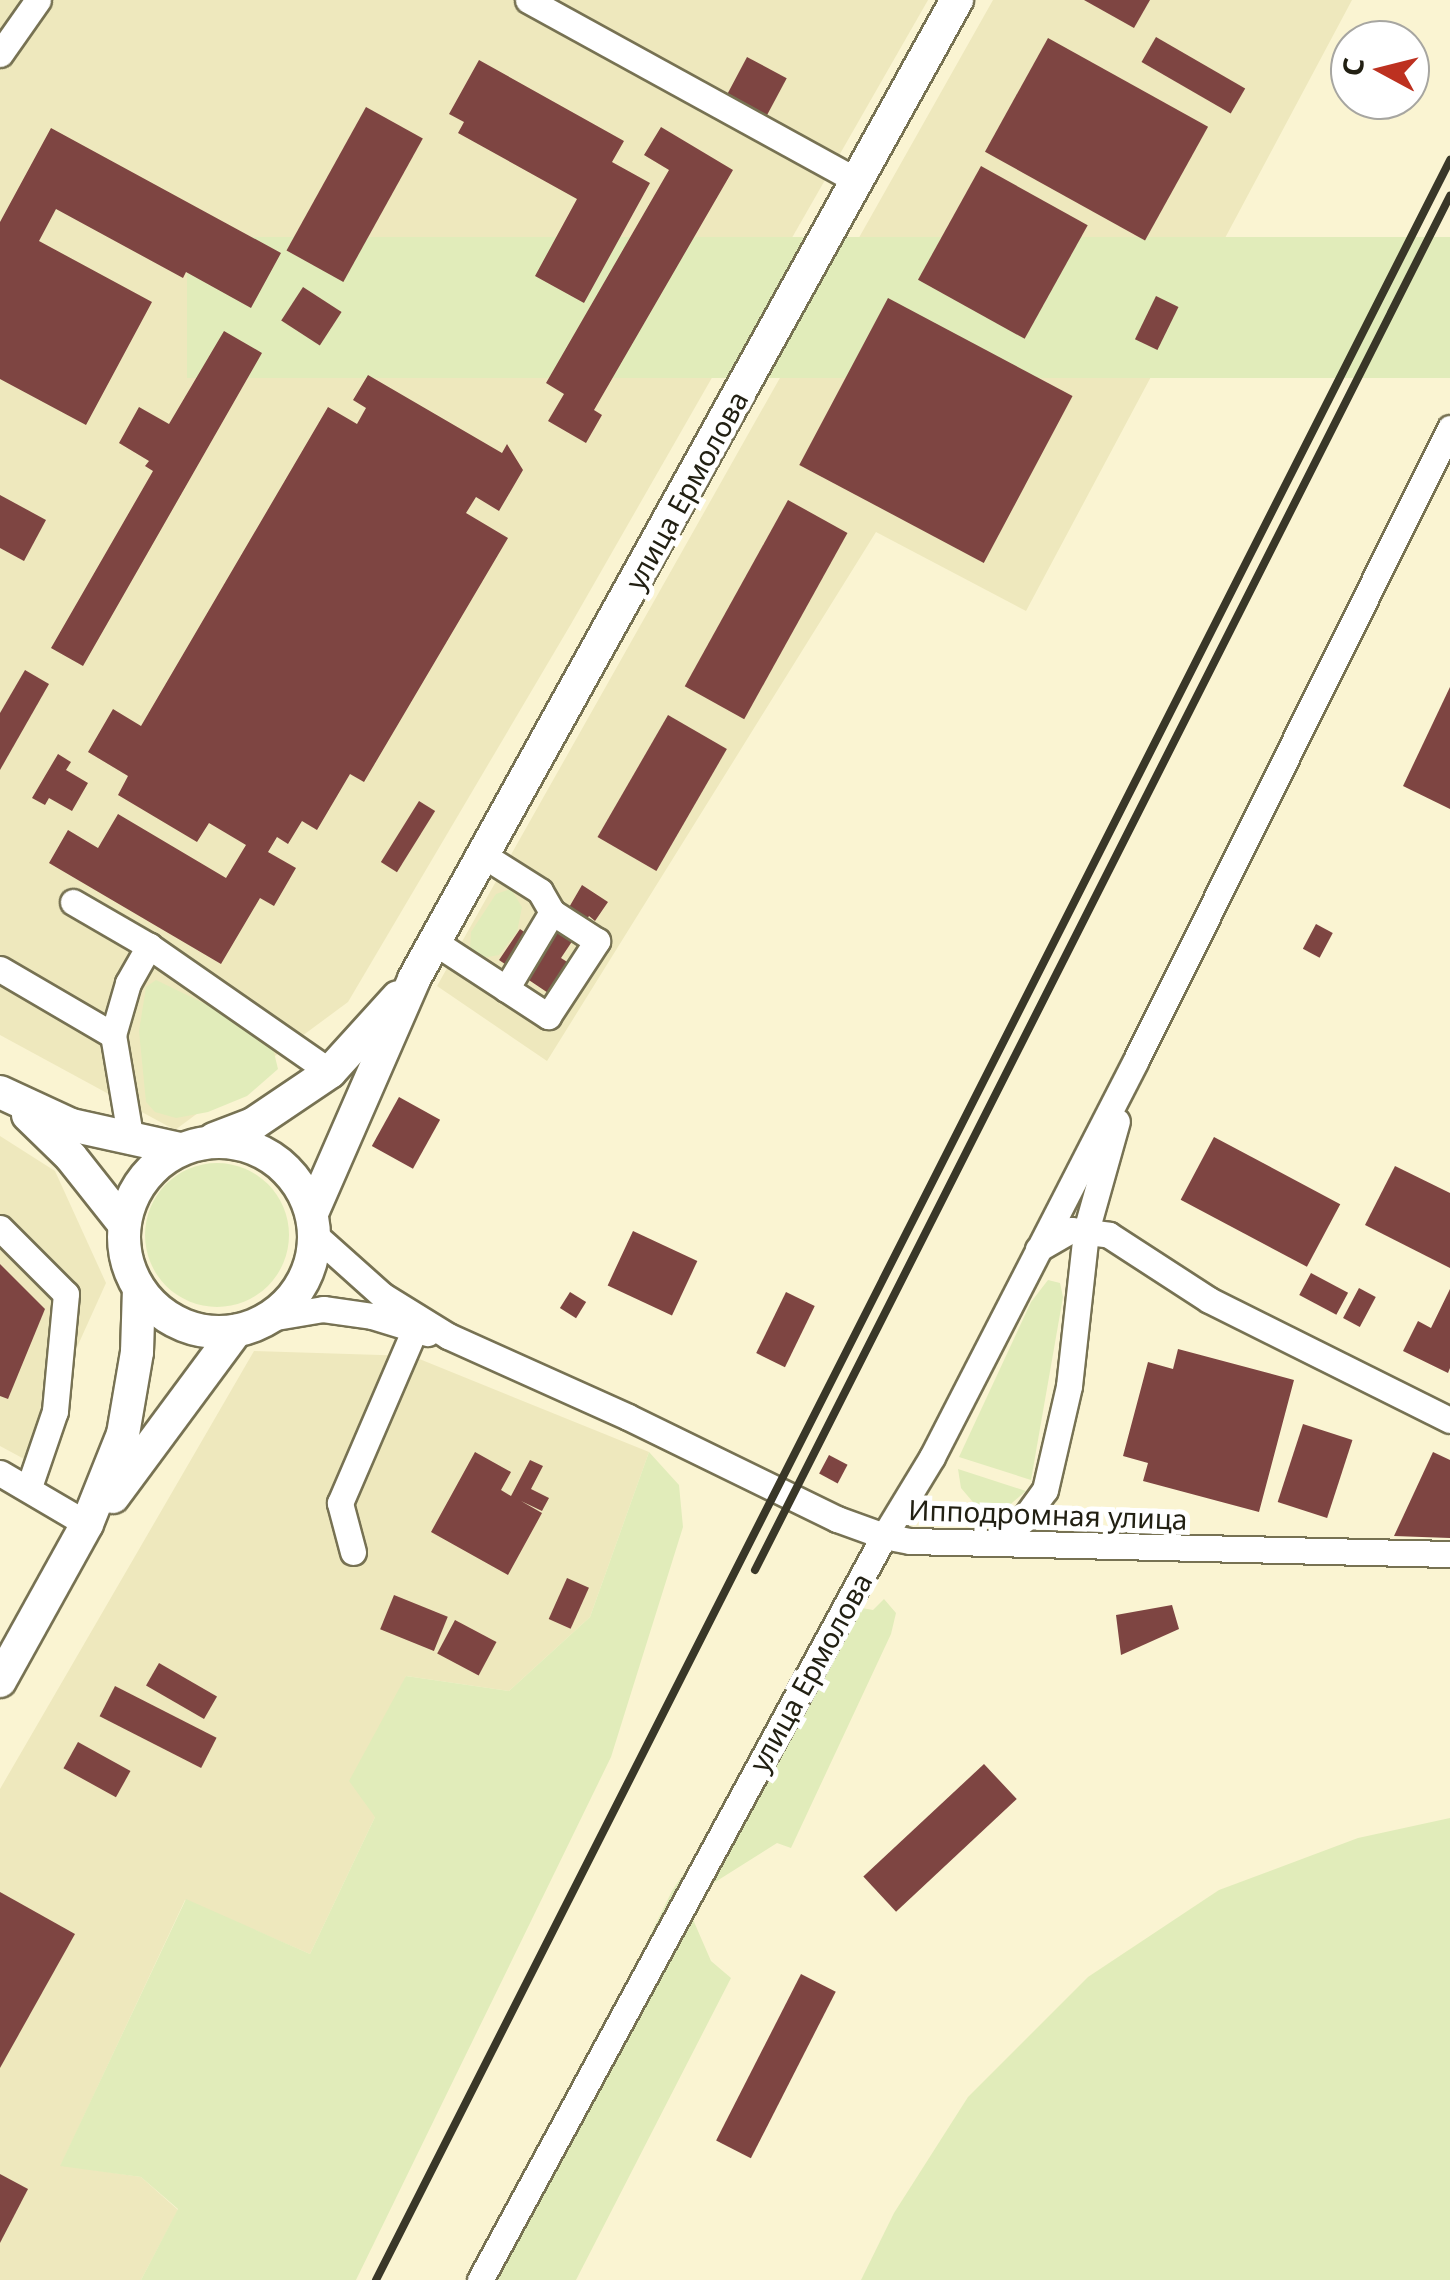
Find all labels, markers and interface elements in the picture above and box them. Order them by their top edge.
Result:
north arrow [1330,20,1430,120]
text: С [1332,55,1372,78]
street label: улица Ермолова [618,385,754,595]
street label: Ипподромная улица [908,1492,1188,1536]
street label: улица Ермолова [742,1567,878,1777]

